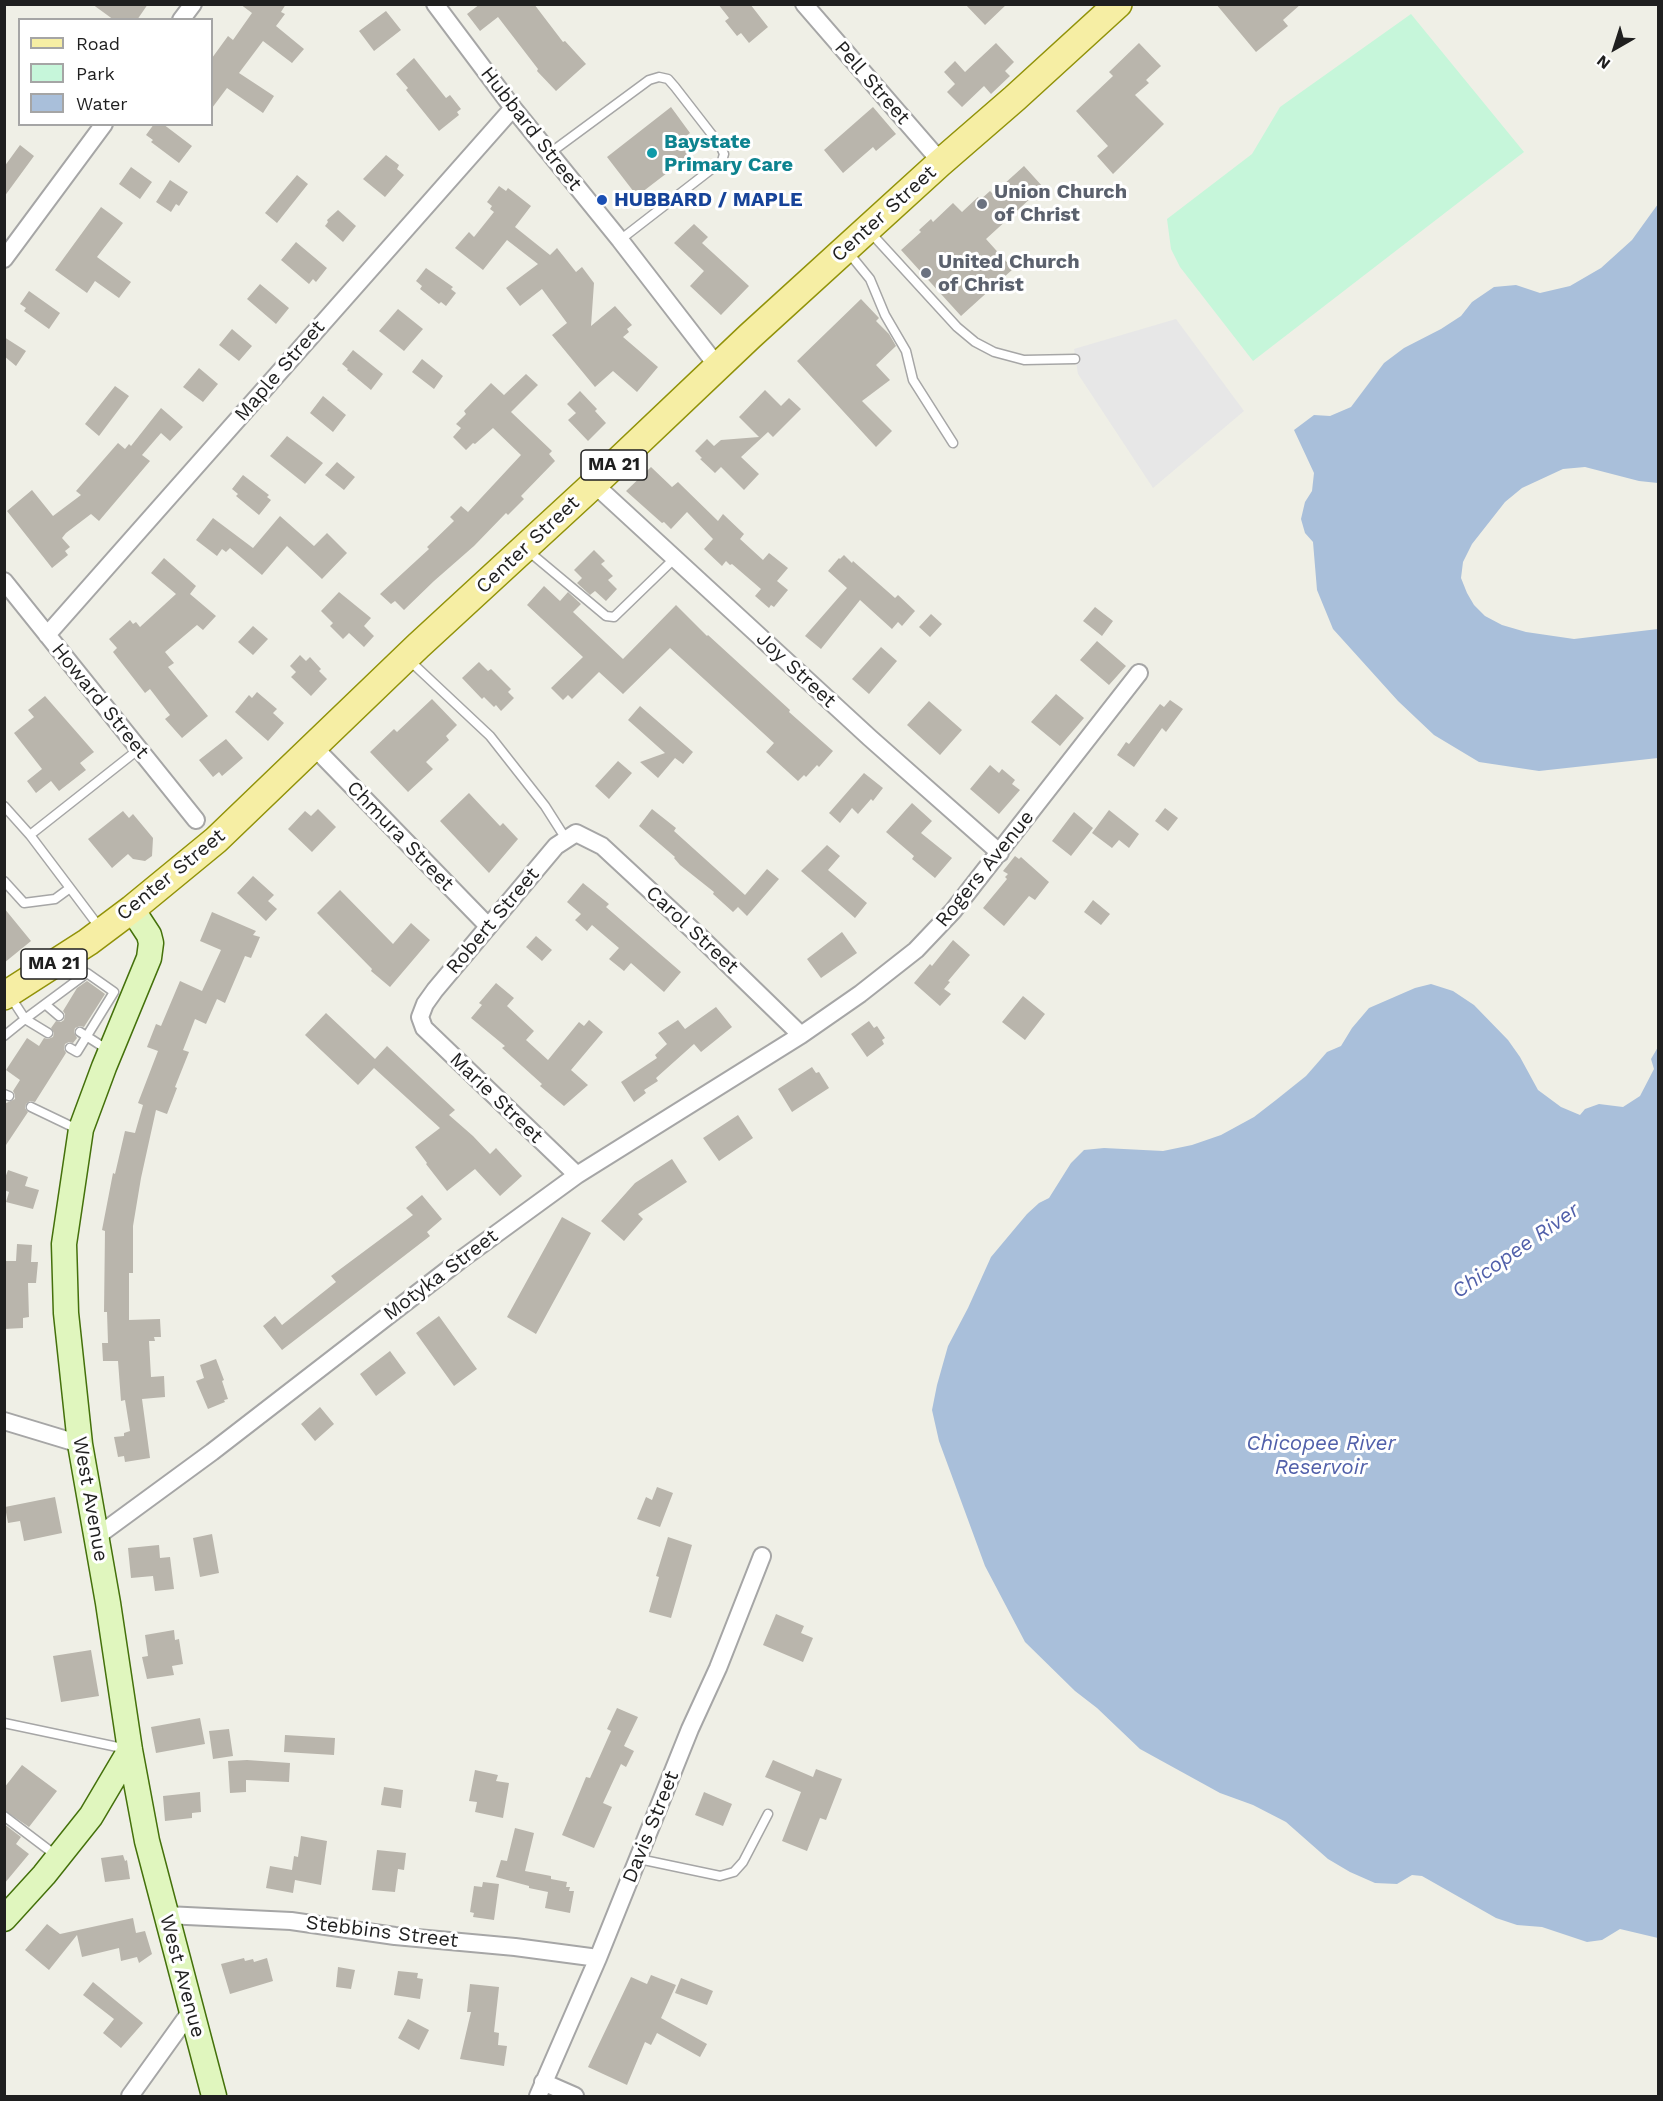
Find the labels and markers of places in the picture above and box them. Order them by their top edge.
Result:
place label: Baystate Primary Care [664,130,793,177]
marker: Baystate Primary Care [645,146,659,160]
place label: Union Church of Christ [994,180,1127,227]
place label: HUBBARD / MAPLE [614,188,803,212]
marker: HUBBARD / MAPLE [595,193,609,207]
marker: Union Church of Christ [975,197,989,211]
place label: United Church of Christ [938,250,1080,297]
marker: United Church of Christ [919,266,933,280]

